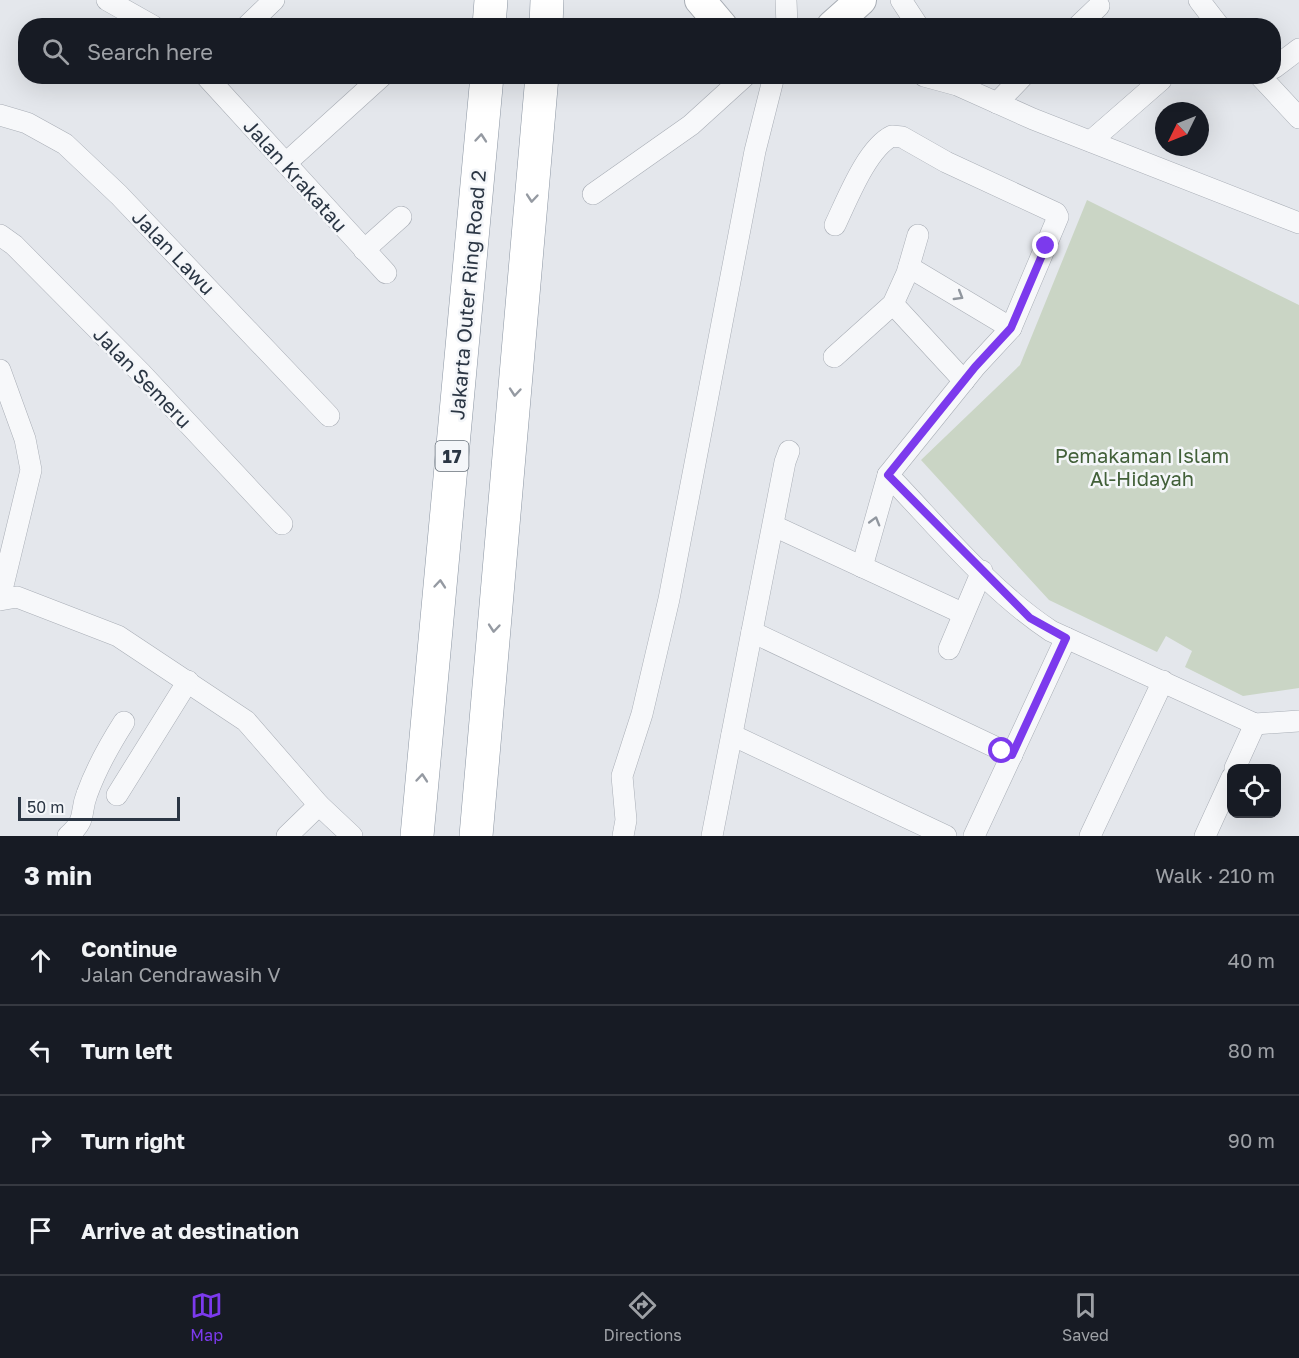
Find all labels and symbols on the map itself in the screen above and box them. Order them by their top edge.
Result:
north arrow [1155,102,1209,156]
street label: Jalan Krakatau [239,114,353,236]
one-way arrow [474,134,487,143]
street label: Jakarta Outer Ring Road 2 [444,169,490,421]
one-way arrow [525,193,538,202]
street label: Jalan Lawu [128,205,220,299]
route end [1032,232,1058,258]
one-way arrow [953,289,963,301]
street label: Jalan Semeru [89,322,197,432]
one-way arrow [508,387,521,396]
road number: 17 [436,441,468,471]
park label: Pemakaman Islam Al-Hidayah [1055,443,1229,490]
one-way arrow [868,516,880,527]
one-way arrow [433,579,446,588]
one-way arrow [488,623,501,632]
route start [988,737,1014,763]
one-way arrow [415,773,428,782]
scale bar [18,794,180,822]

